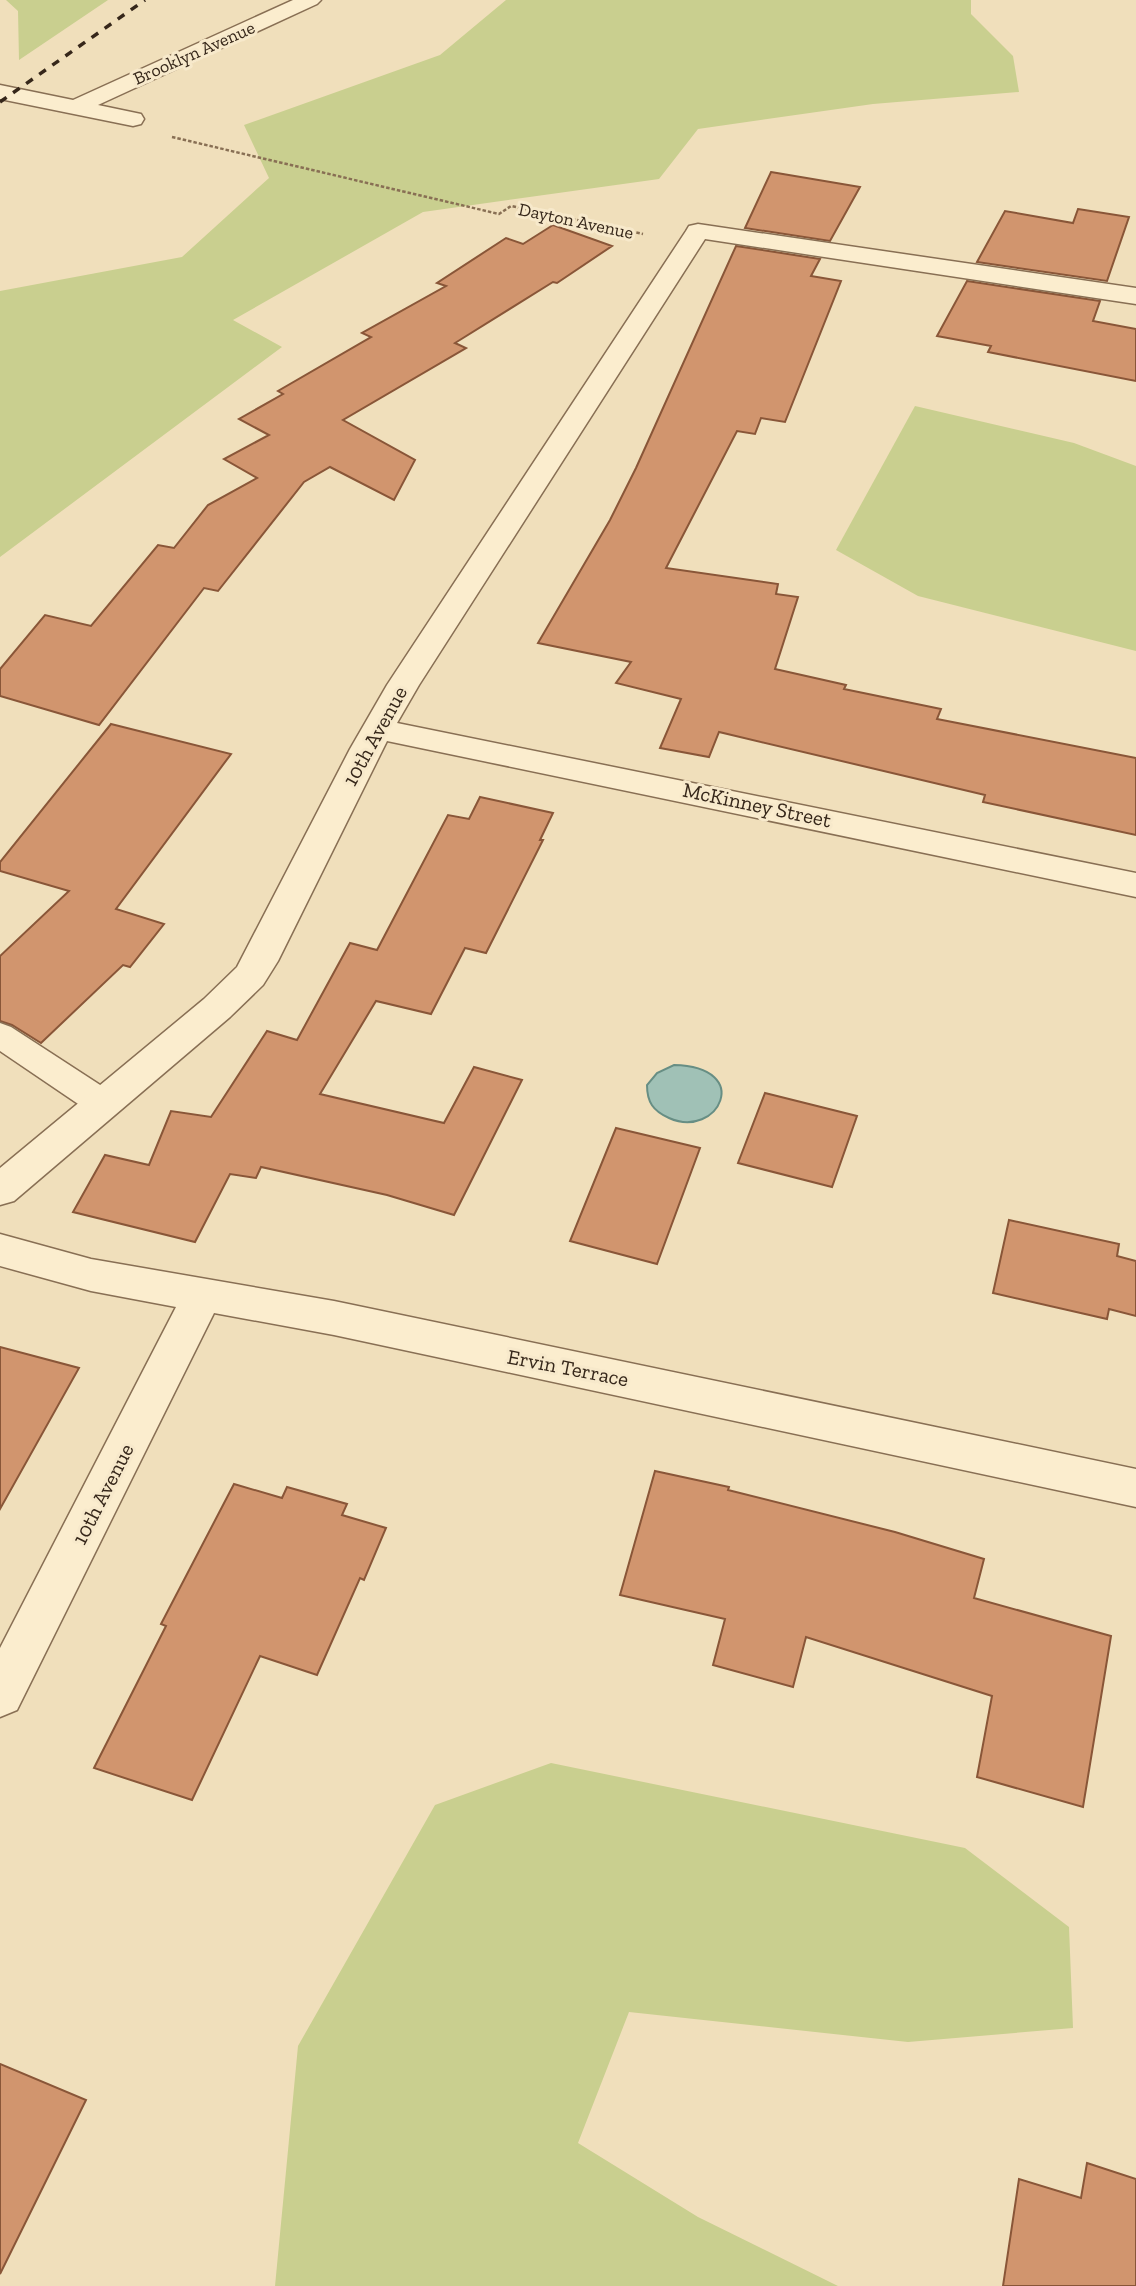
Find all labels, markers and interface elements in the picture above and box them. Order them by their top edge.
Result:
street label: Brooklyn Avenue [130,16,258,90]
street label: Dayton Avenue [517,198,635,244]
street label: 10th Avenue [337,681,412,790]
street label: McKinney Street [681,777,834,832]
street label: Ervin Terrace [505,1343,631,1392]
street label: 10th Avenue [66,1439,139,1549]

